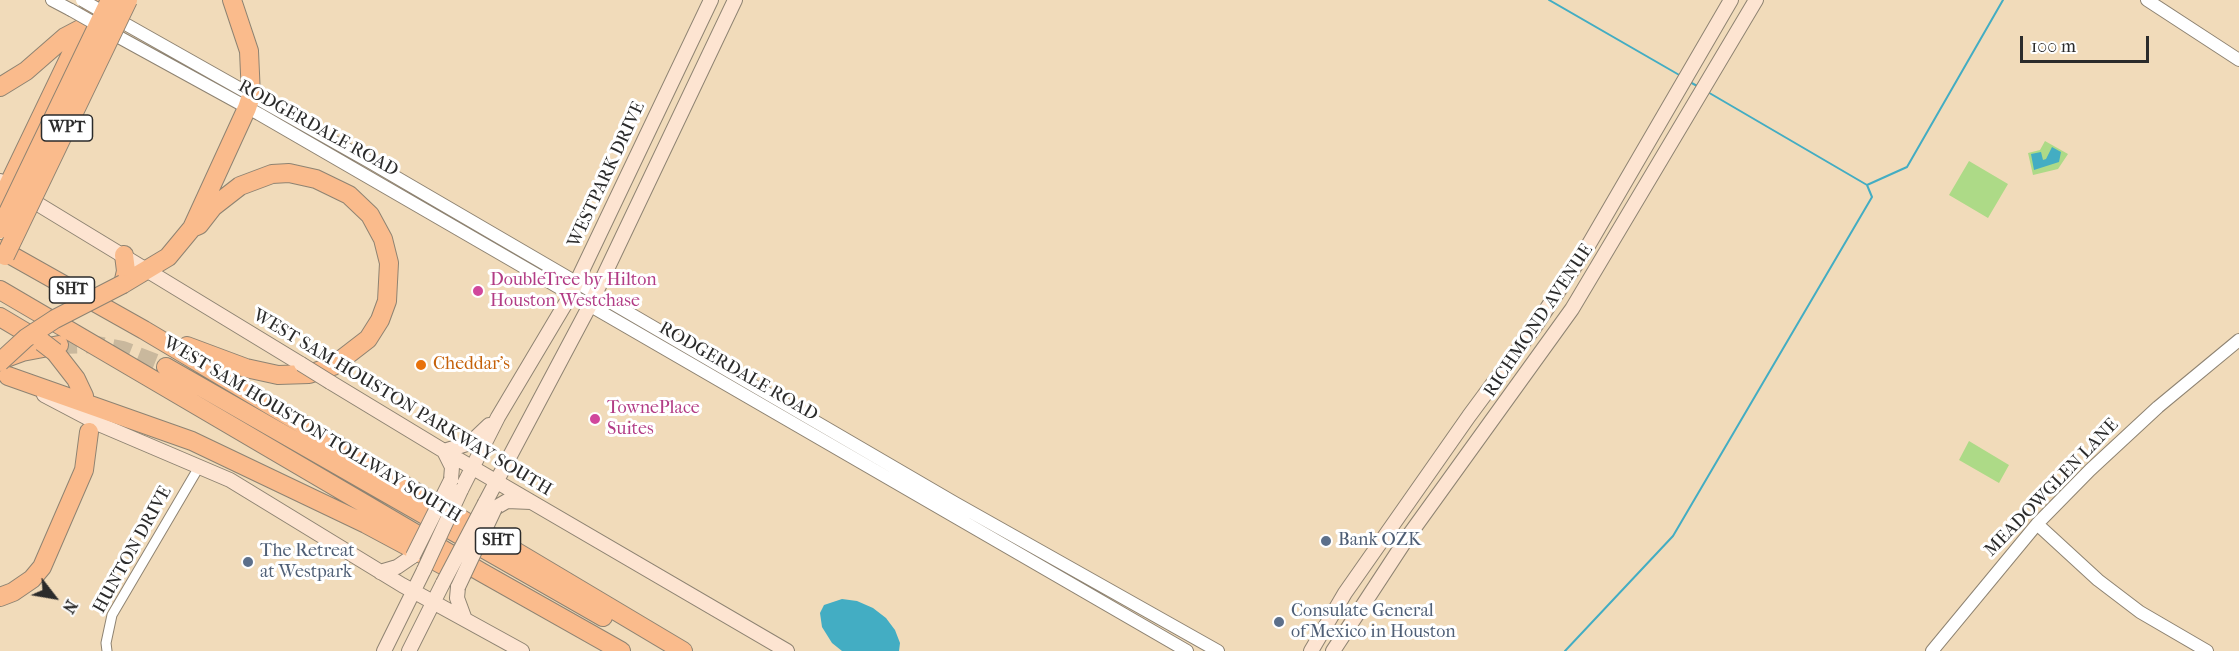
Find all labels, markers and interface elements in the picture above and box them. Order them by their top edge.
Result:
scale bar [2023,24,2152,62]
text: 100 m [2031,36,2076,57]
street label: RODGERDALE ROAD [234,76,402,182]
street label: WESTPARK DRIVE [564,99,650,251]
road number: WPT [42,115,92,141]
street label: RICHMOND AVENUE [1480,240,1598,402]
place label: DoubleTree by Hilton Houston Westchase [490,270,657,312]
road number: SHT [50,277,94,303]
marker: DoubleTree by Hilton Houston Westchase [471,284,485,298]
street label: WEST SAM HOUSTON PARKWAY SOUTH [248,305,556,501]
street label: RODGERDALE ROAD [655,318,821,426]
street label: WEST SAM HOUSTON TOLLWAY SOUTH [159,332,465,528]
place label: Cheddar's [433,354,510,376]
marker: Cheddar's [414,358,428,372]
place label: TownePlace Suites [607,398,700,440]
marker: TownePlace Suites [588,412,602,426]
street label: MEADOWGLEN LANE [1981,415,2123,561]
street label: HUNTON DRIVE [89,483,177,617]
road number: SHT [476,528,520,554]
place label: Bank OZK [1338,530,1421,552]
marker: Bank OZK [1319,534,1333,548]
place label: The Retreat at Westpark [260,541,355,584]
marker: The Retreat at Westpark [241,555,255,569]
north arrow [24,567,84,627]
text: N [59,596,81,617]
place label: Consulate General of Mexico in Houston [1291,601,1456,644]
marker: Consulate General of Mexico in Houston [1272,615,1286,629]

